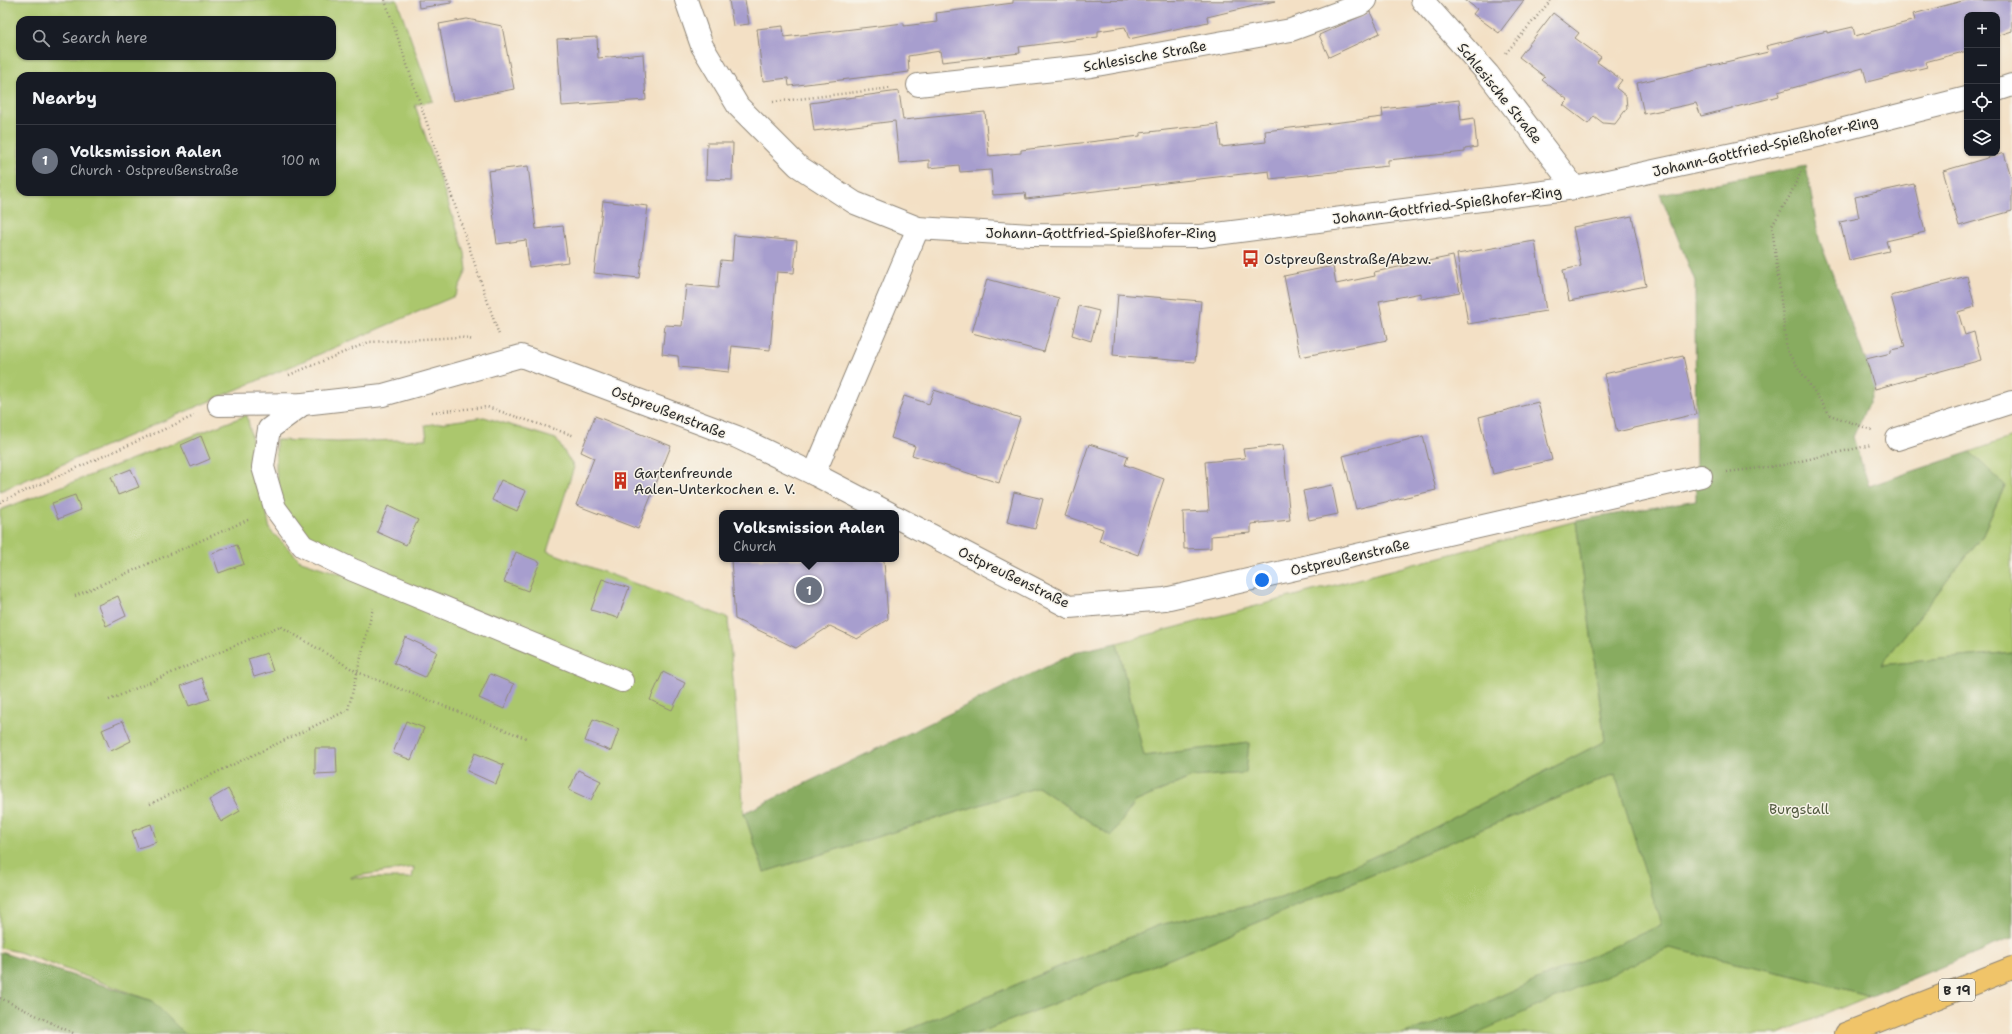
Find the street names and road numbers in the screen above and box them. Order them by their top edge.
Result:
street label: Schlesische Straße [1082,36,1208,76]
street label: Schlesische Straße [1454,39,1546,147]
street label: Johann-Gottfried-Spießhofer-Ring [1650,111,1880,181]
street label: Johann-Gottfried-Spießhofer-Ring [1331,182,1563,228]
street label: Johann-Gottfried-Spießhofer-Ring [986,224,1216,242]
street label: Ostpreußenstraße [609,382,729,442]
street label: Ostpreußenstraße [1289,535,1411,579]
street label: Ostpreußenstraße [955,542,1073,612]
road number: B 19 [1939,979,1975,1001]

